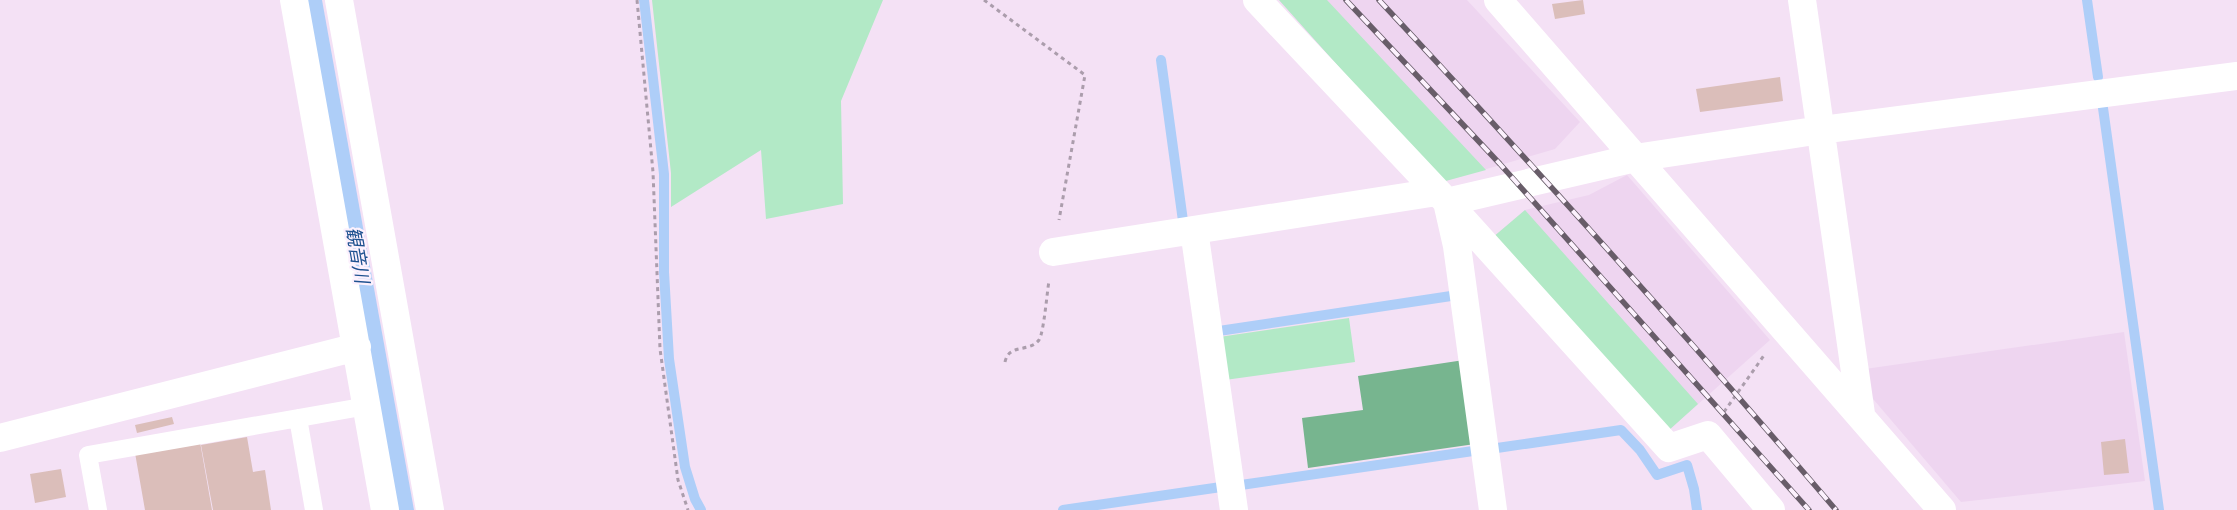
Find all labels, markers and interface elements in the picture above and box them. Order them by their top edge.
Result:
water label: 観音川 [342,225,374,287]

